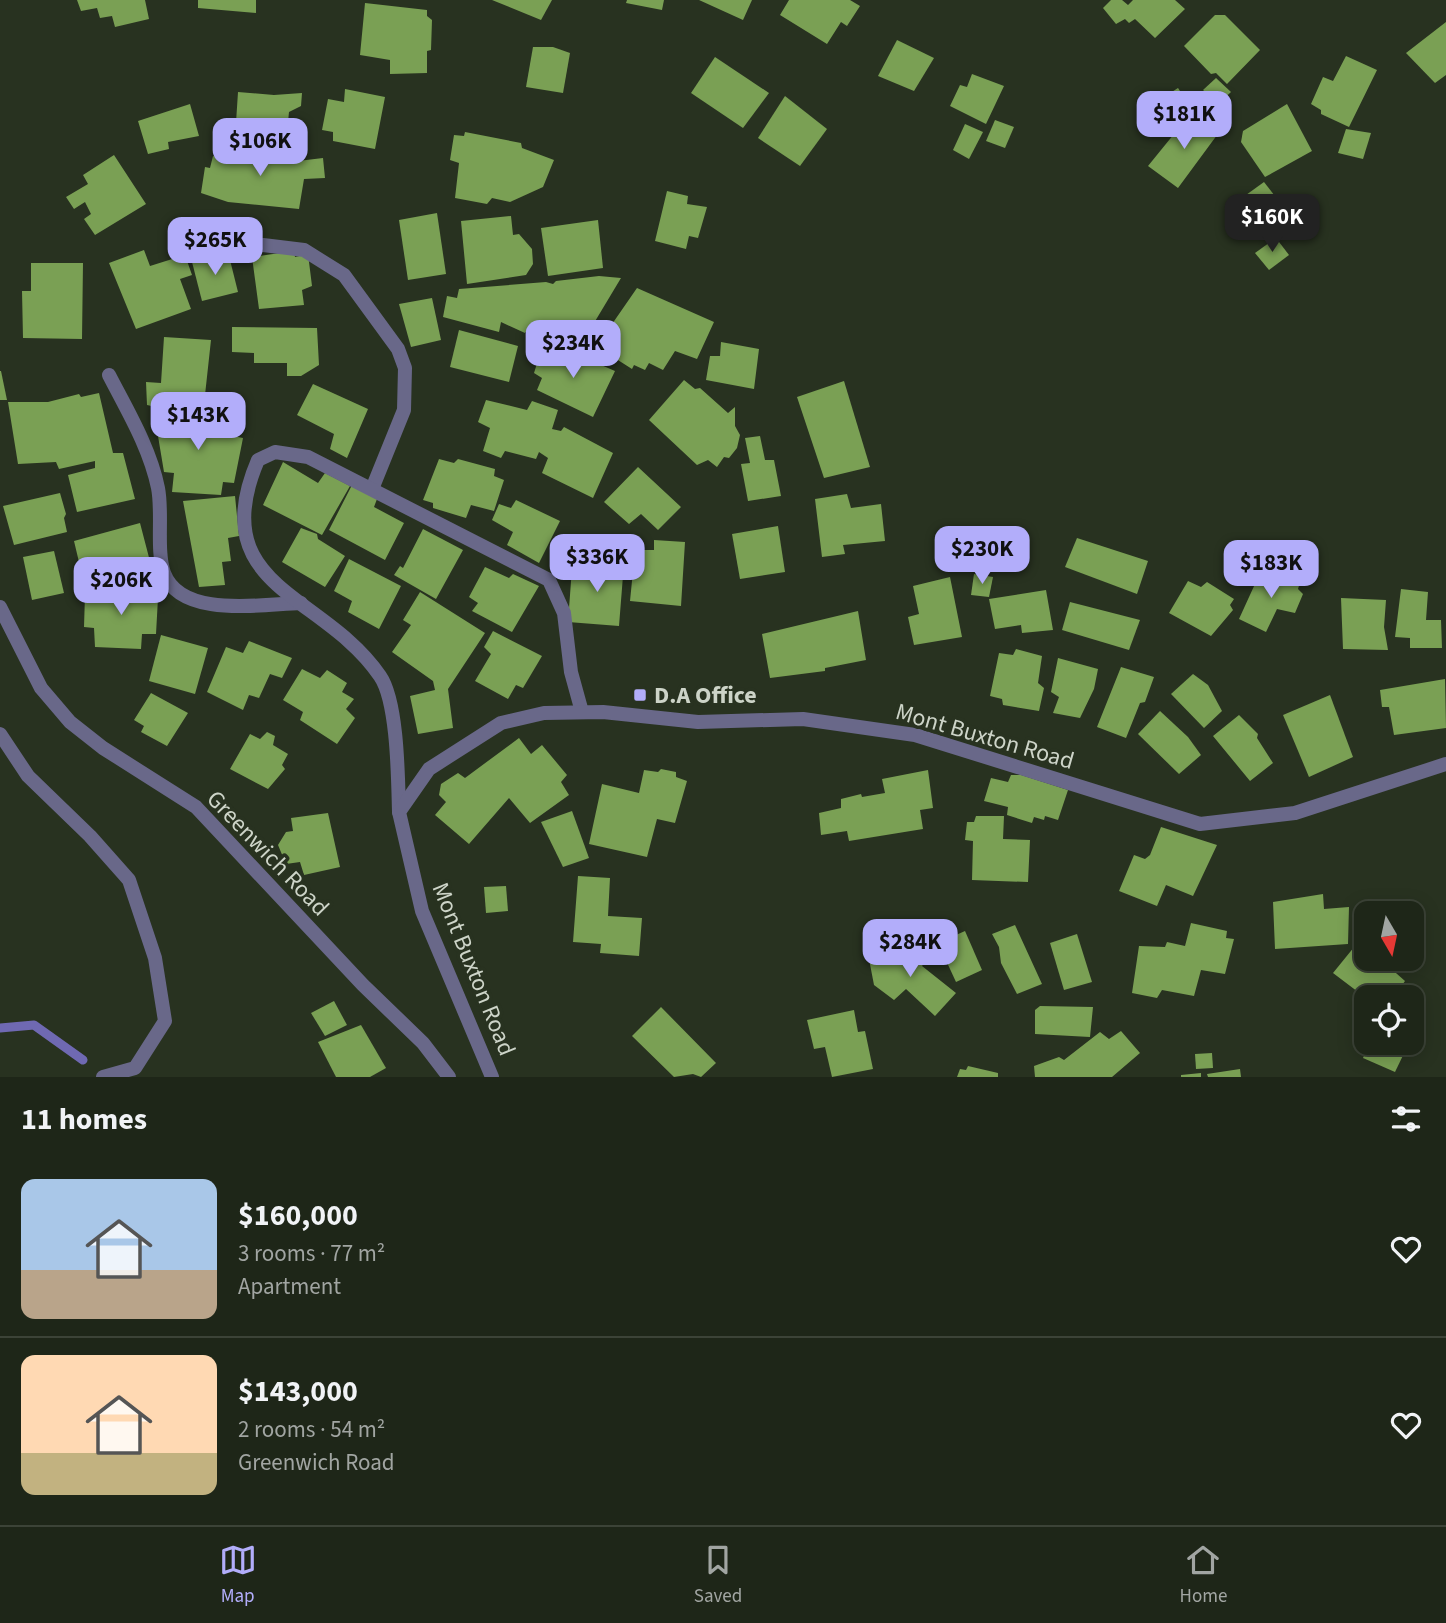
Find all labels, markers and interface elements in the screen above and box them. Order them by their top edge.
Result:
pin: $181K [1135,92,1233,151]
text: $181K [1153,97,1215,130]
pin: $106K [211,118,309,178]
text: $106K [229,124,291,157]
pin: $160K [1223,194,1321,254]
text: $160K [1241,200,1303,233]
pin: $265K [166,218,264,277]
text: $265K [184,223,246,256]
pin: $234K [524,320,622,380]
text: $234K [542,326,604,359]
pin: $143K [149,392,247,452]
text: $143K [167,398,229,431]
pin: $230K [933,526,1031,586]
text: $230K [951,532,1013,565]
pin: $336K [548,534,646,594]
text: $336K [566,540,628,573]
pin: $183K [1222,540,1320,600]
text: $183K [1240,546,1302,579]
pin: $206K [72,558,170,617]
text: $206K [90,563,152,596]
place label: D.A Office [654,678,757,713]
marker: D.A Office [632,687,648,703]
street label: Mont Buxton Road [892,694,1078,779]
street label: Greenwich Road [198,782,337,924]
street label: Mont Buxton Road [423,877,524,1061]
north arrow [1354,901,1424,971]
map controls [1354,901,1424,1055]
pin: $284K [861,920,959,979]
text: $284K [879,925,941,958]
button: locate [1354,985,1424,1055]
text: 11 homes [21,1098,147,1141]
icon: filters [1387,1100,1425,1138]
text: $160,000 [238,1194,358,1237]
icon: home [77,1207,161,1291]
icon: heart [1387,1230,1425,1268]
text: 3 rooms · 77 m² [238,1237,385,1270]
text: Apartment [238,1270,341,1303]
text: $143,000 [238,1370,358,1413]
icon: home [77,1383,161,1467]
icon: heart [1387,1406,1425,1444]
text: 2 rooms · 54 m² [238,1413,385,1446]
text: Greenwich Road [238,1446,395,1479]
tab: Map [219,1541,257,1610]
tab: Saved [694,1541,742,1610]
tab: Home [1180,1541,1227,1610]

